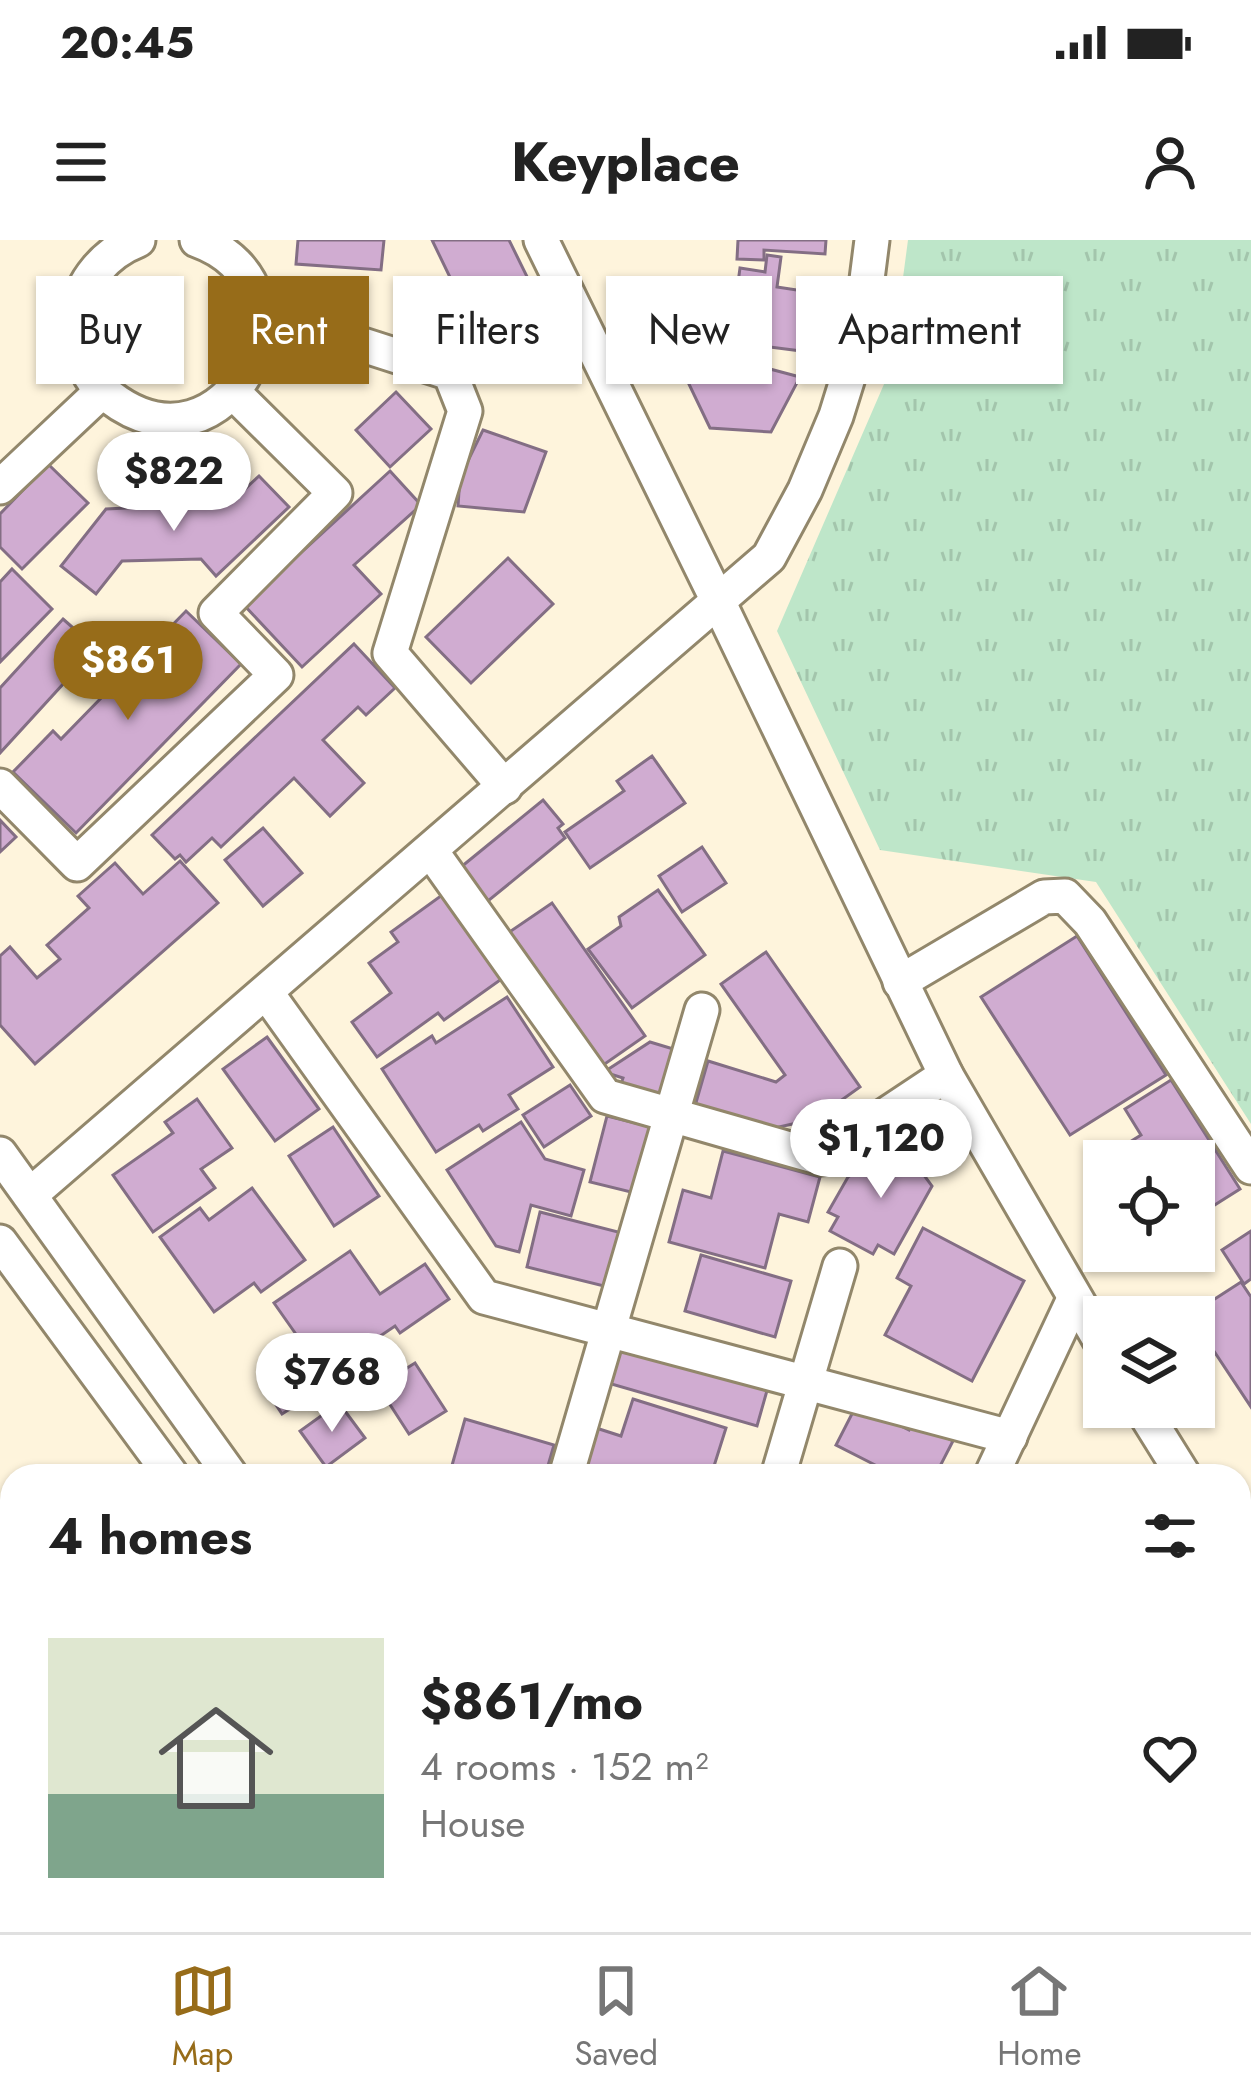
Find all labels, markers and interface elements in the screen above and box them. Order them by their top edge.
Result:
text: 20:45 [60,10,194,75]
text: Keyplace [511,123,740,201]
icon: menu [48,129,114,195]
icon: person [1137,129,1203,195]
chip: Buy [36,276,184,384]
chip: Rent [208,276,369,384]
chip: Filters [393,276,582,384]
chip: New [606,276,772,384]
chip: Apartment [796,276,1063,384]
pin: $822 [103,432,245,534]
text: $822 [124,442,224,499]
pin: $861 [57,621,199,723]
text: $861 [81,631,175,688]
pin: $1,120 [783,1099,979,1201]
text: $1,120 [817,1109,945,1166]
map controls [1083,1140,1215,1428]
button: locate [1083,1140,1215,1272]
button: layers [1083,1296,1215,1428]
pin: $768 [261,1333,403,1435]
text: $768 [283,1343,381,1400]
text: 4 homes [48,1499,252,1573]
icon: filters [1137,1503,1203,1569]
text: $861/mo [420,1664,643,1738]
icon: home [144,1686,288,1830]
icon: heart [1137,1725,1203,1791]
text: 4 rooms · 152 m² [420,1738,708,1795]
text: House [420,1795,525,1852]
tab: Map [170,1958,236,2077]
tab: Saved [575,1958,658,2077]
tab: Home [997,1958,1081,2077]

